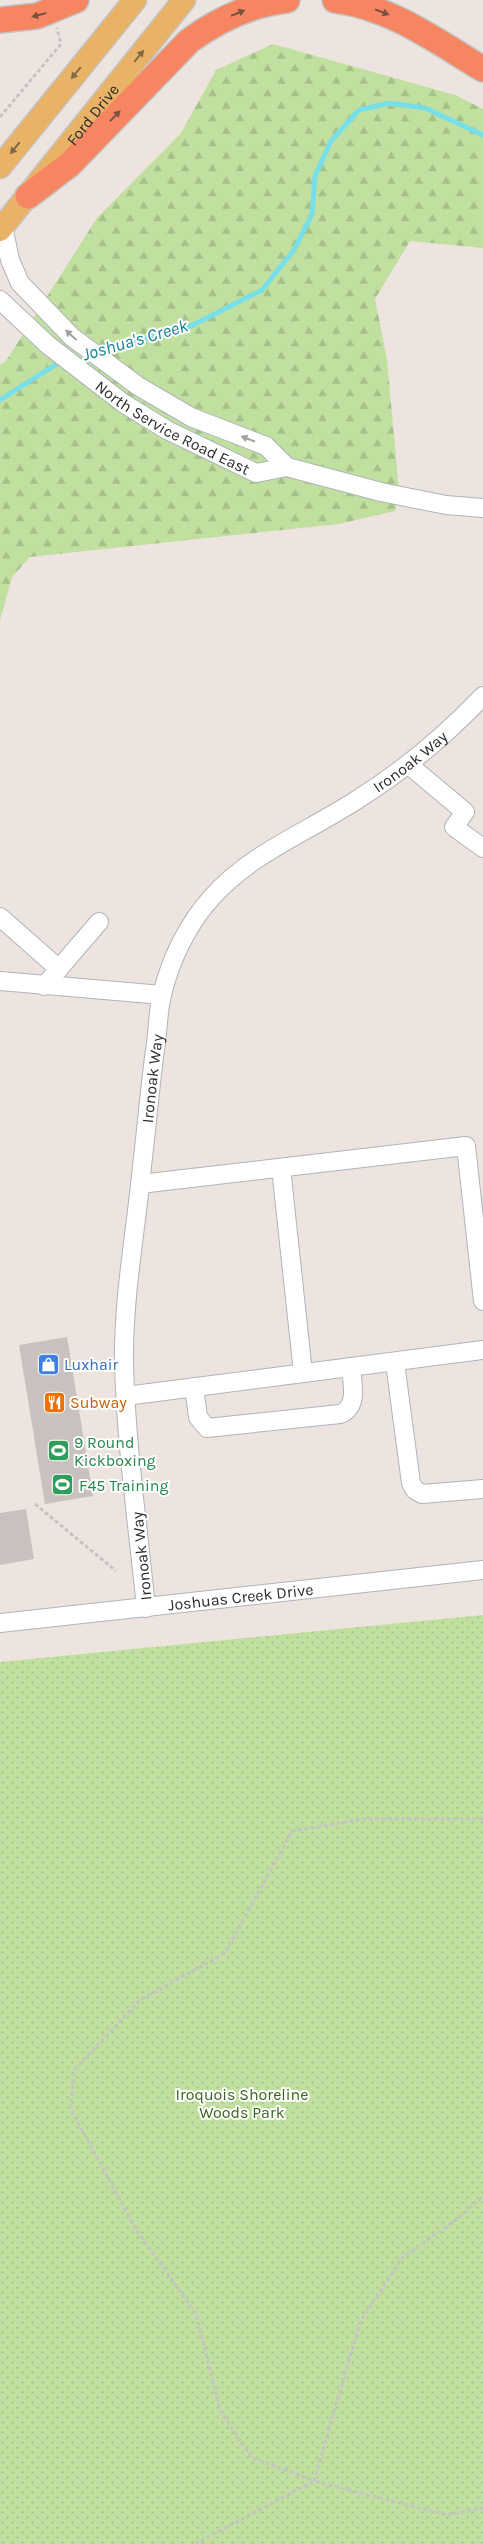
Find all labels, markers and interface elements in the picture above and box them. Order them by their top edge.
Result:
one-way arrow [375,8,390,16]
one-way arrow [231,9,246,16]
one-way arrow [32,11,47,19]
one-way arrow [134,50,145,63]
one-way arrow [71,66,82,79]
street label: Ford Drive [63,80,123,149]
one-way arrow [109,111,121,123]
one-way arrow [10,141,21,154]
water label: Joshua's Creek [80,314,191,366]
one-way arrow [66,329,78,341]
street label: North Service Road East [92,376,253,479]
one-way arrow [240,435,255,443]
street label: Ironoak Way [369,726,452,797]
street label: Ironoak Way [138,1033,167,1124]
shop icon: Luxhair [36,1352,60,1376]
place label: Luxhair [64,1355,119,1374]
restaurant icon: Subway [42,1390,66,1414]
place label: Subway [70,1393,127,1412]
place label: 9 Round Kickboxing [74,1433,156,1470]
sports icon: 9 Round Kickboxing [46,1439,70,1463]
sports icon: F45 Training [51,1473,75,1497]
place label: F45 Training [79,1476,168,1495]
street label: Ironoak Way [127,1510,156,1601]
street label: Joshuas Creek Drive [167,1580,314,1615]
park label: Iroquois Shoreline Woods Park [176,2085,308,2122]

